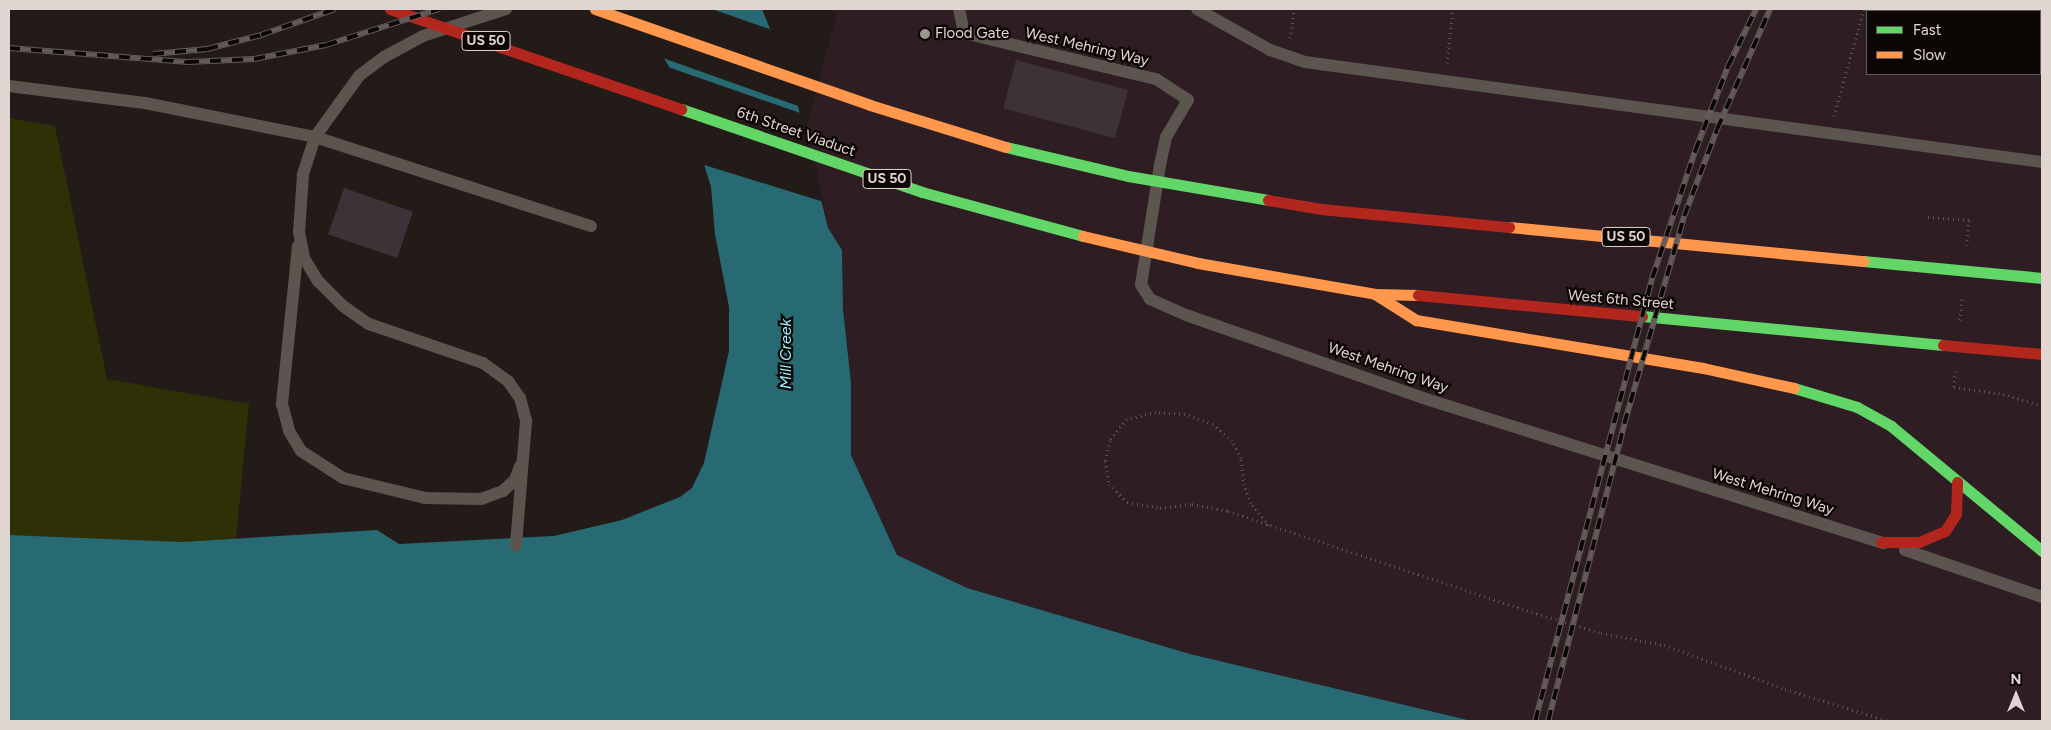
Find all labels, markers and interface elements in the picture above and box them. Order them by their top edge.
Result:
legend [1866,10,2041,75]
text: Fast [1913,21,1941,39]
street label: West Mehring Way [1023,24,1151,70]
place label: Flood Gate [935,25,1009,43]
marker: Flood Gate [919,28,931,40]
road number: US 50 [461,29,511,52]
text: Slow [1913,46,1946,64]
street label: 6th Street Viaduct [734,103,858,161]
road number: US 50 [862,168,912,190]
road number: US 50 [1601,226,1651,248]
street label: West 6th Street [1567,286,1675,314]
water label: Mill Creek [776,319,796,389]
street label: West Mehring Way [1325,339,1451,397]
street label: West Mehring Way [1710,465,1836,519]
north arrow [1991,670,2041,720]
text: N [2011,671,2021,688]

